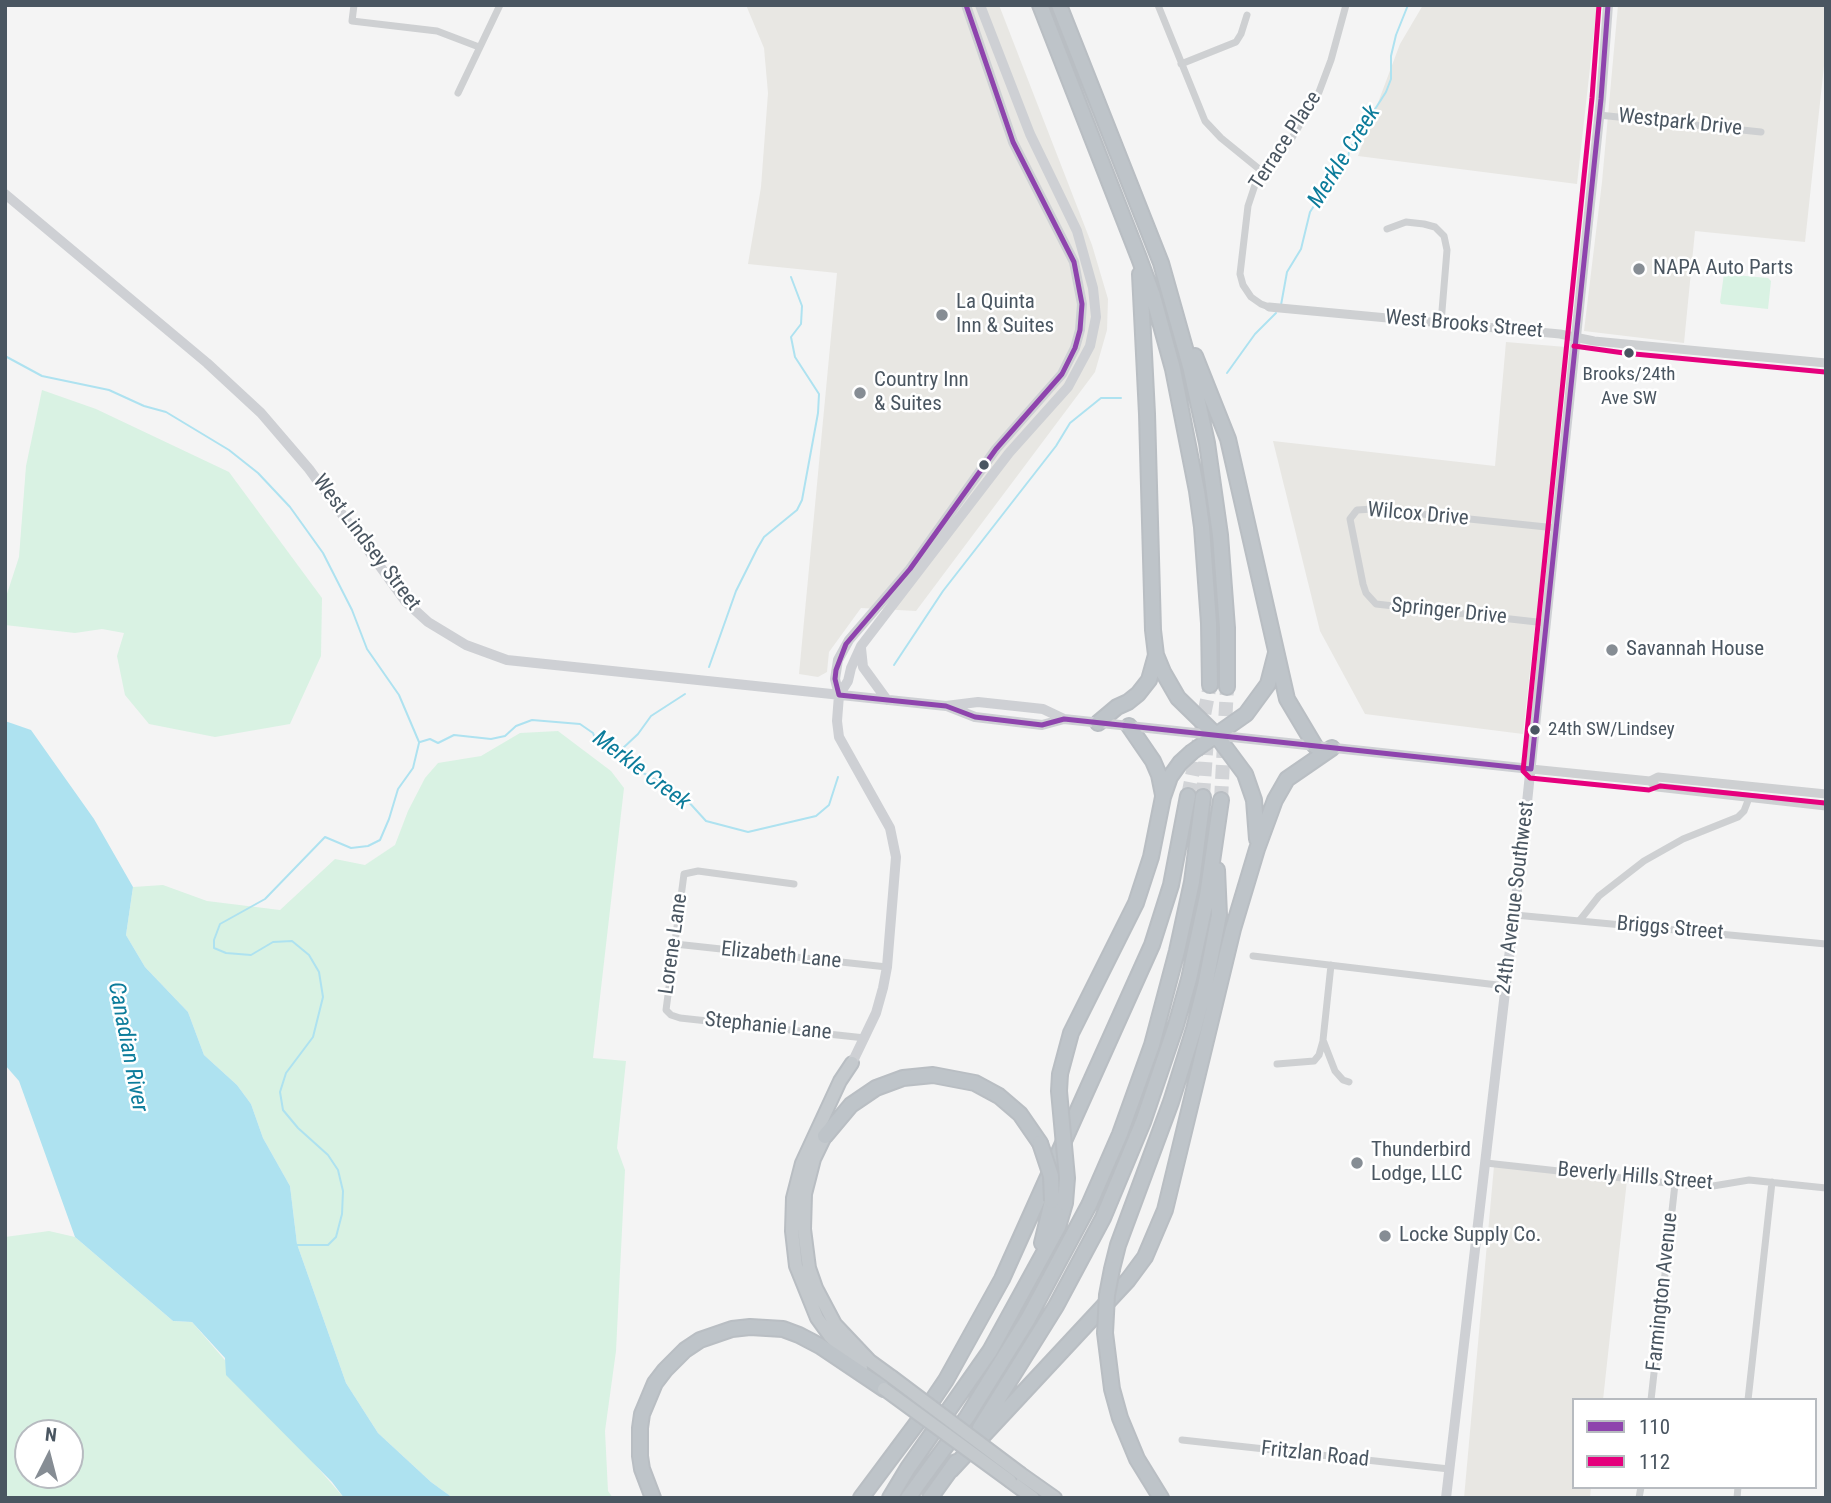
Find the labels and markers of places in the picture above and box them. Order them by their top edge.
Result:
place label: NAPA Auto Parts [1653,256,1793,282]
marker: NAPA Auto Parts [1631,261,1647,277]
place label: La Quinta Inn & Suites [956,290,1054,340]
marker: La Quinta Inn & Suites [934,307,950,323]
marker: Brooks/24th Ave SW [1622,346,1636,360]
place label: Brooks/24th Ave SW [1583,364,1675,408]
place label: Country Inn & Suites [874,368,969,418]
marker: Country Inn & Suites [852,385,868,401]
unlabelled marker [977,458,991,472]
place label: Savannah House [1626,637,1764,663]
marker: Savannah House [1604,642,1620,658]
place label: 24th SW/Lindsey [1548,719,1675,741]
marker: 24th SW/Lindsey [1528,723,1542,737]
place label: Thunderbird Lodge, LLC [1371,1138,1471,1188]
marker: Thunderbird Lodge, LLC [1349,1155,1365,1171]
place label: Locke Supply Co. [1399,1223,1541,1249]
marker: Locke Supply Co. [1377,1228,1393,1244]

